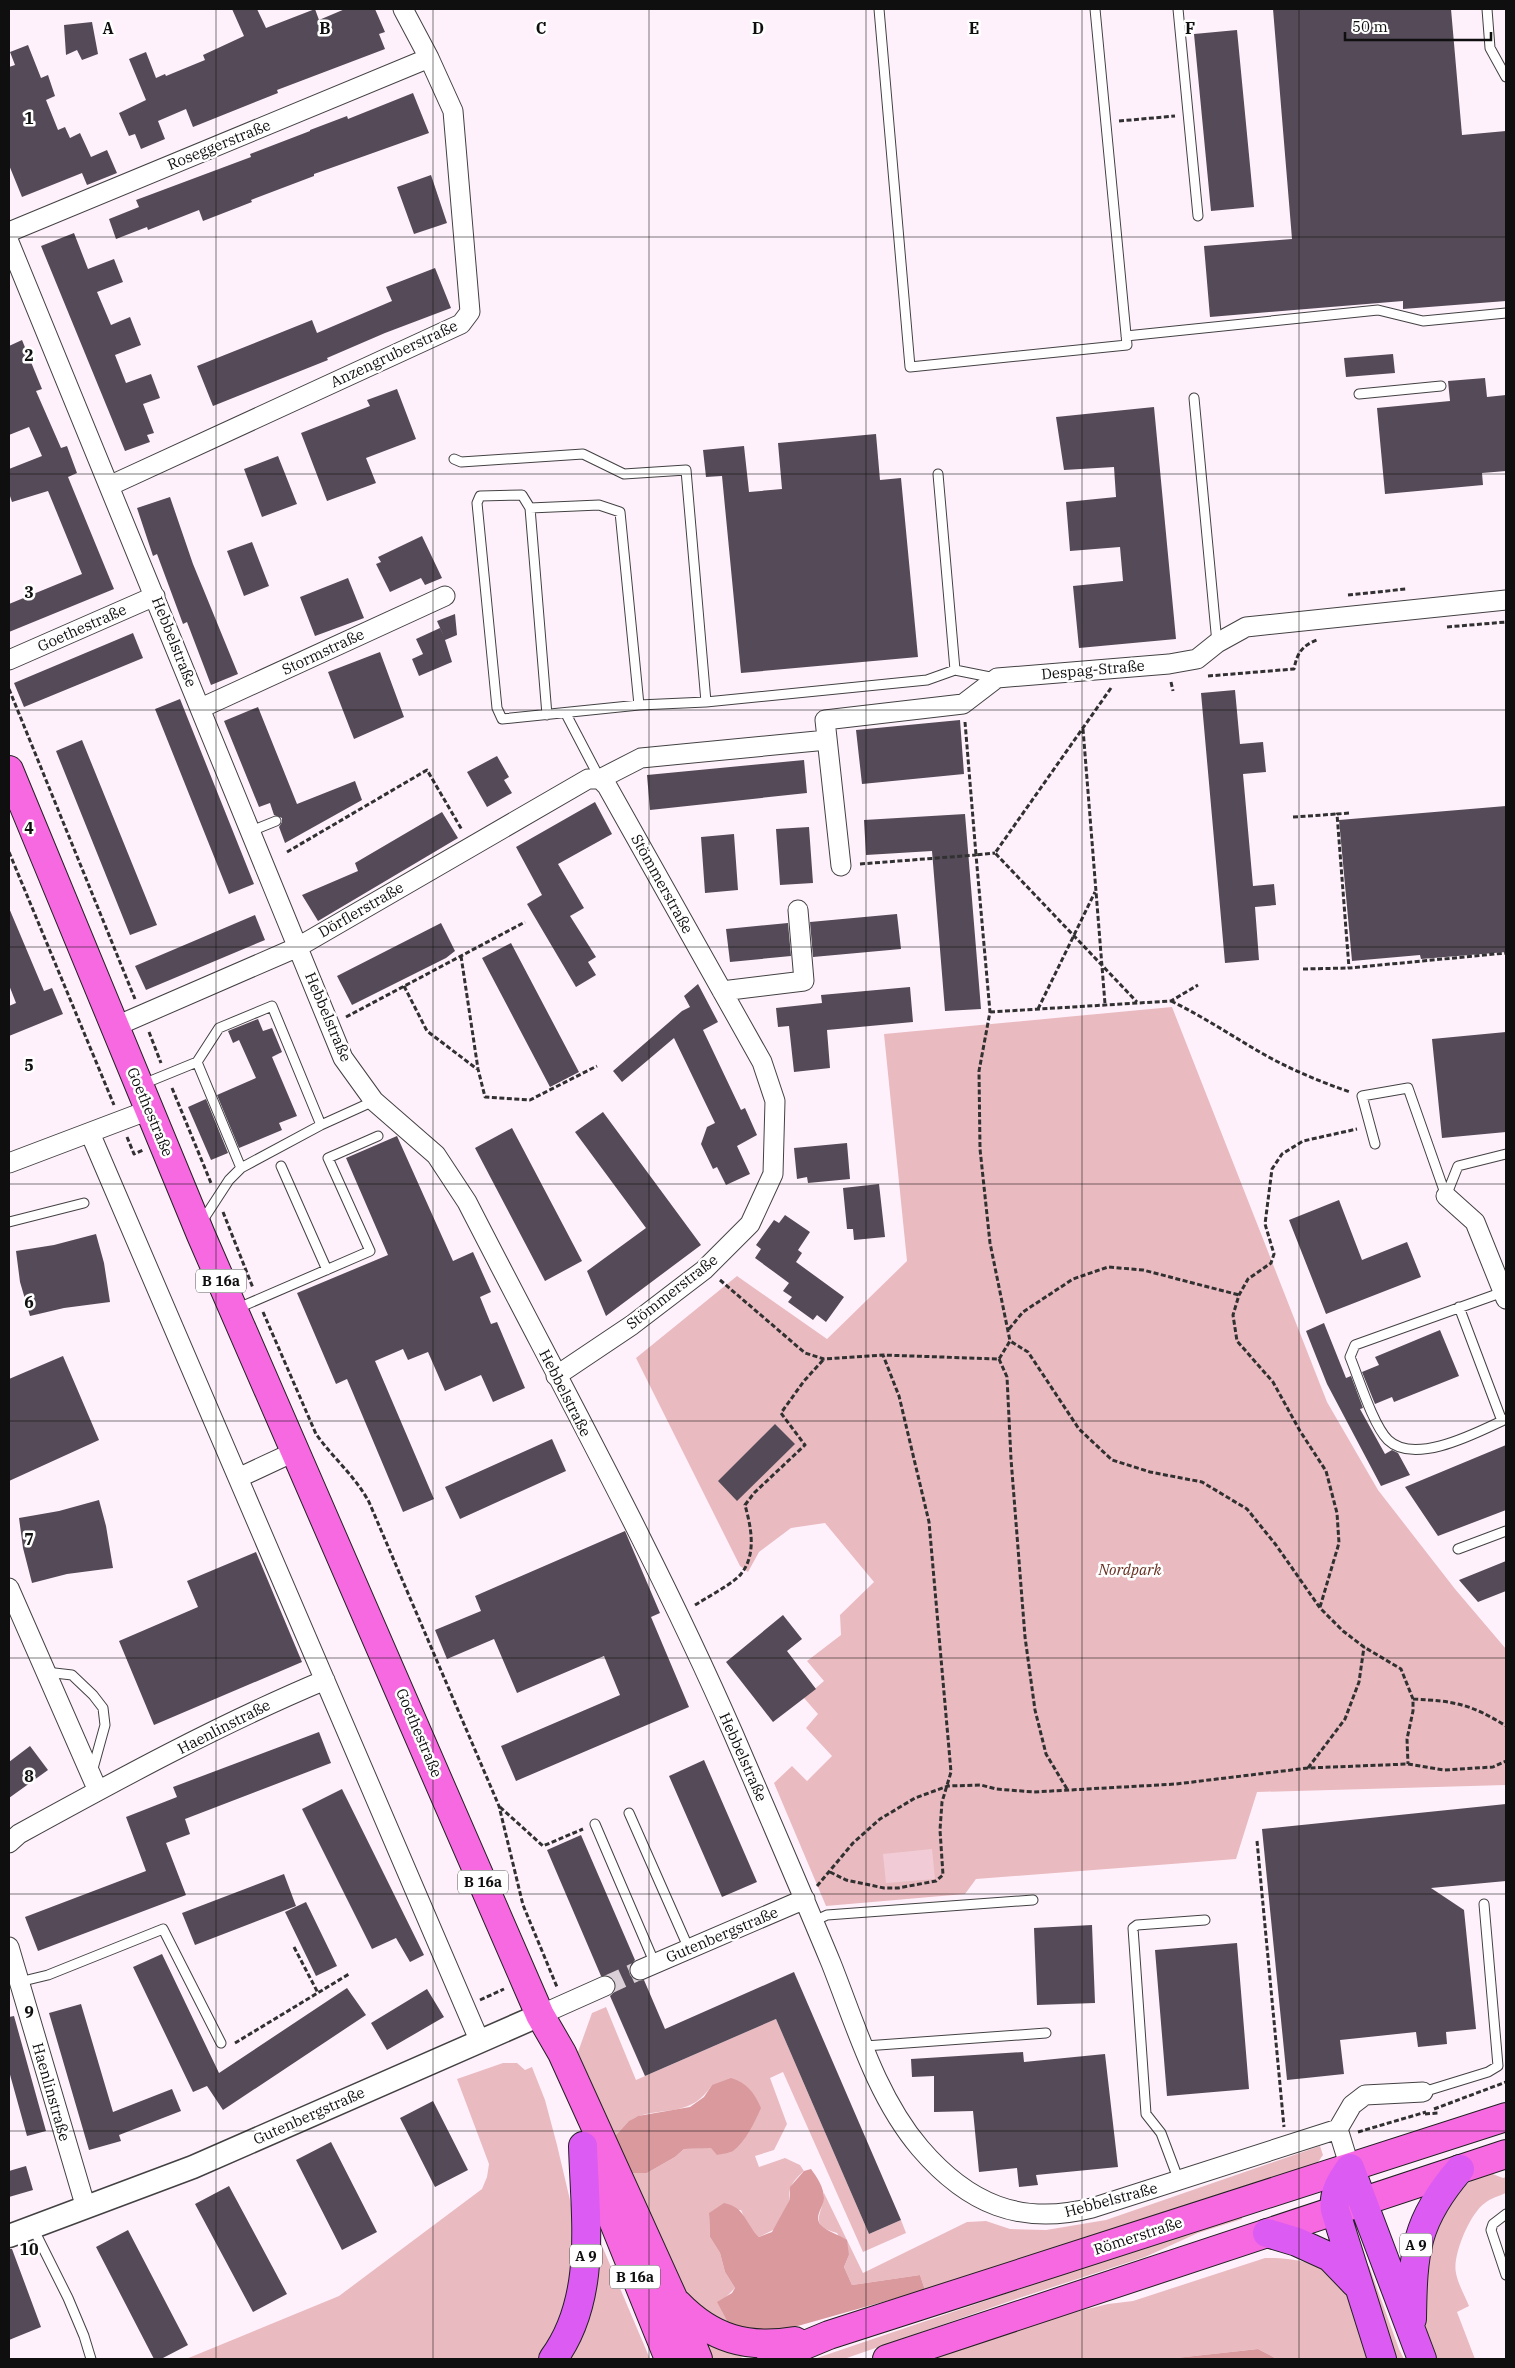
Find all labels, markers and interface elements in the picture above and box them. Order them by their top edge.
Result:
scale bar [1345,10,1491,42]
text: 50 m [1352,17,1388,36]
text: A [102,18,114,38]
text: B [319,18,331,38]
text: C [536,18,546,38]
text: D [752,18,764,38]
text: E [969,18,979,38]
text: F [1185,18,1195,38]
text: 1 [24,108,34,128]
street label: Roseggerstraße [164,115,273,174]
street label: Anzengruberstraße [327,316,460,391]
text: 2 [24,345,34,365]
text: 3 [24,582,34,602]
street label: Hebbelstraße [148,594,201,690]
street label: Goethestraße [34,600,129,656]
street label: Stormstraße [279,624,367,679]
street label: Despag-Straße [1040,656,1145,683]
text: 4 [24,818,34,838]
street label: Stömmerstraße [627,831,698,937]
street label: Dörflerstraße [315,878,407,942]
street label: Hebbelstraße [301,969,356,1064]
text: 5 [24,1055,34,1075]
street label: Goethestraße [123,1064,178,1159]
street label: Stömmerstraße [622,1250,721,1333]
road number: B 16a [196,1270,246,1292]
text: 6 [24,1292,34,1312]
street label: Hebbelstraße [535,1346,596,1440]
text: 7 [24,1529,34,1549]
park label: Nordpark [1097,1560,1162,1579]
street label: Goethestraße [392,1685,447,1780]
street label: Haenlinstraße [174,1695,273,1758]
street label: Hebbelstraße [715,1709,772,1804]
text: 8 [24,1766,34,1786]
road number: B 16a [458,1870,508,1894]
street label: Gutenbergstraße [663,1902,781,1967]
text: 9 [24,2002,34,2022]
street label: Haenlinstraße [28,2040,75,2143]
street label: Gutenbergstraße [250,2082,367,2149]
street label: Hebbelstraße [1062,2178,1159,2221]
street label: Römerstraße [1091,2212,1185,2259]
road number: A 9 [1400,2234,1432,2256]
text: 10 [19,2239,39,2259]
road number: A 9 [570,2244,602,2268]
road number: B 16a [610,2266,660,2288]

